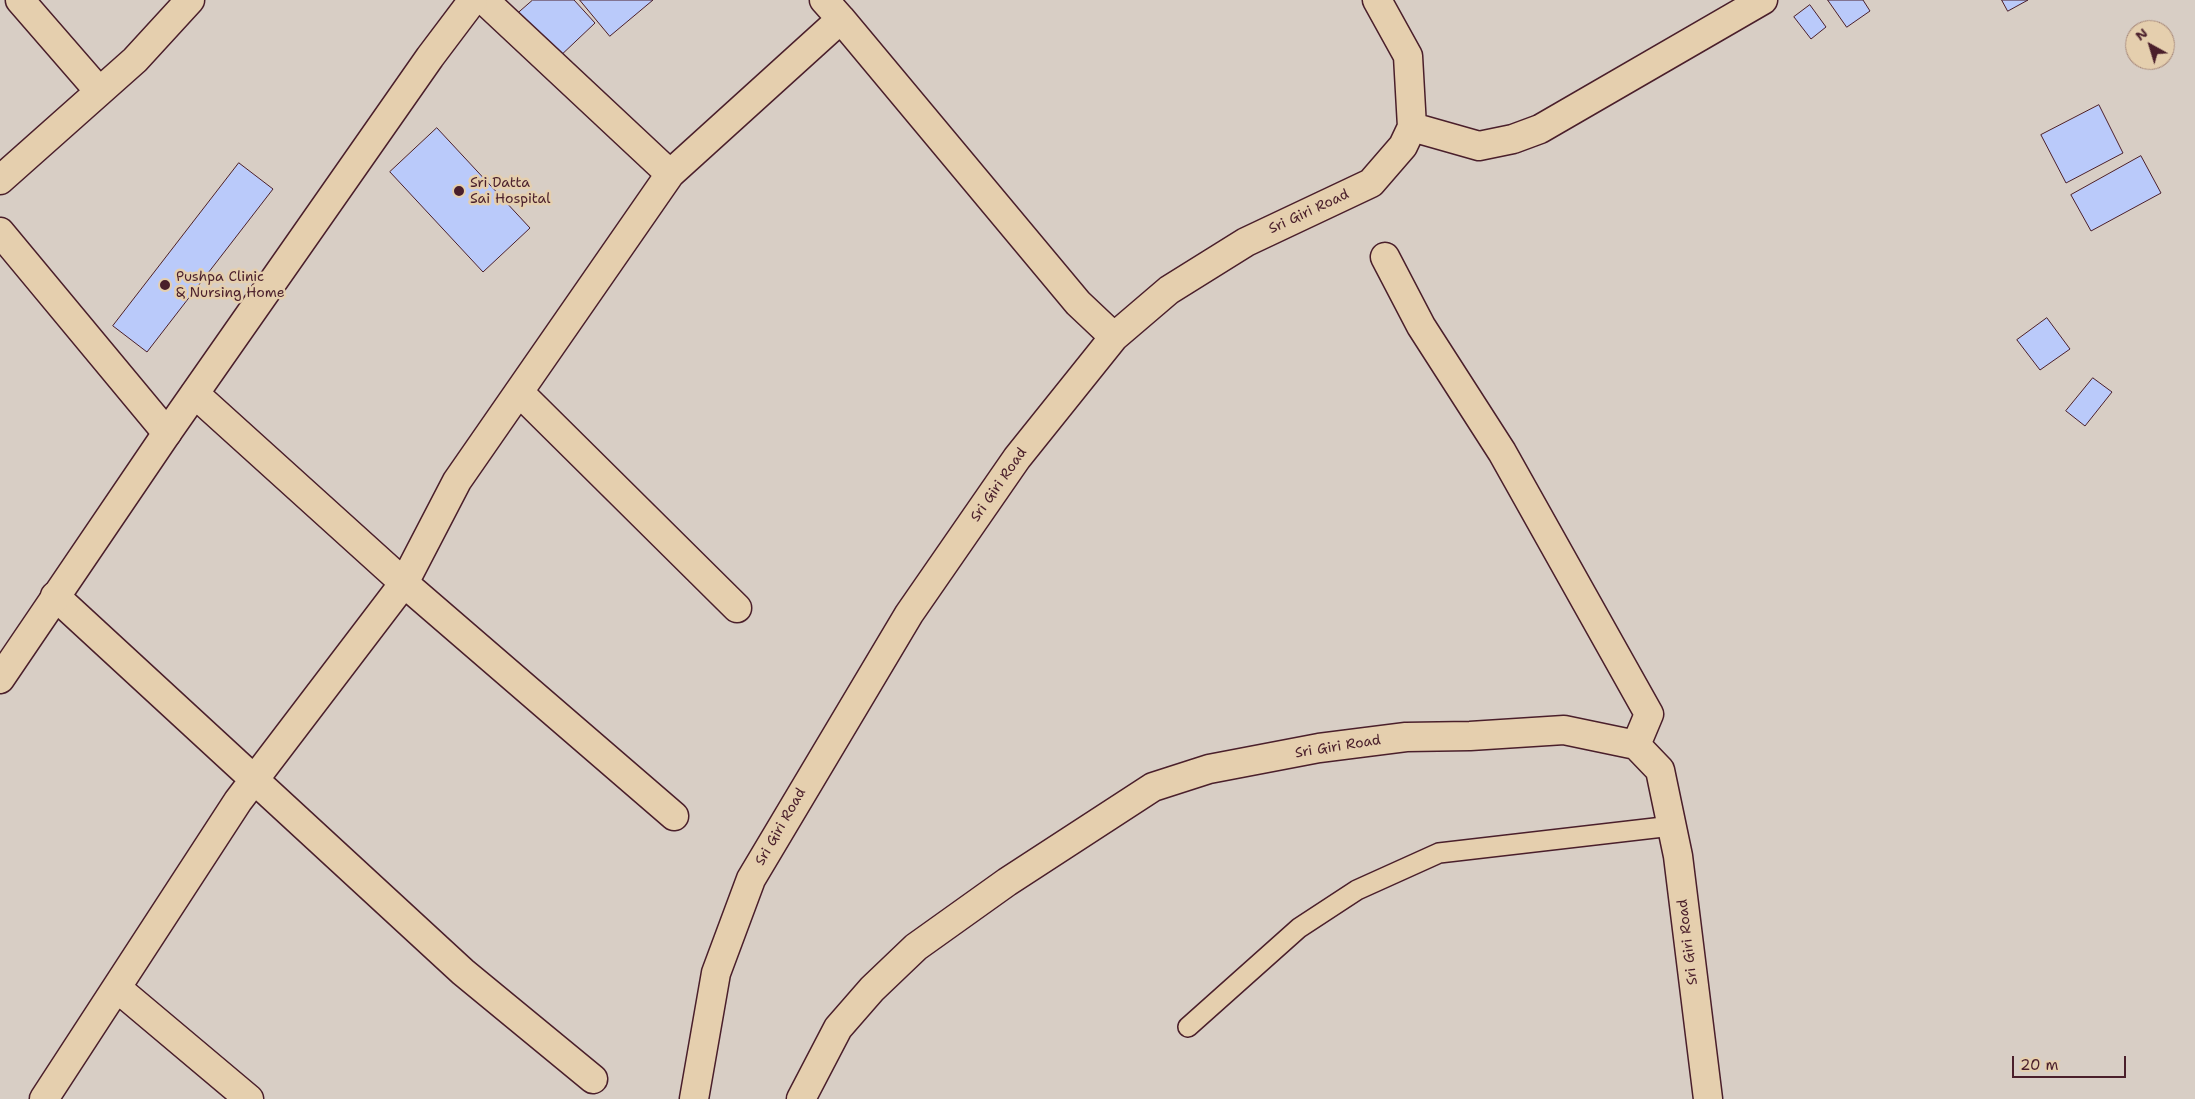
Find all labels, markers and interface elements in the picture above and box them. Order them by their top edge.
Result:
north arrow [2125,20,2175,70]
text: N [2131,24,2151,45]
place label: Sri Datta Sai Hospital [470,175,550,208]
marker: Sri Datta Sai Hospital [452,184,466,198]
street label: Sri Giri Road [1266,186,1352,238]
place label: Pushpa Clinic & Nursing Home [176,269,285,302]
marker: Pushpa Clinic & Nursing Home [158,278,172,292]
street label: Sri Giri Road [967,445,1031,525]
street label: Sri Giri Road [1294,732,1382,762]
street label: Sri Giri Road [752,785,810,869]
street label: Sri Giri Road [1674,898,1702,986]
scale bar [2015,1046,2129,1078]
text: 20 m [2020,1055,2059,1075]

